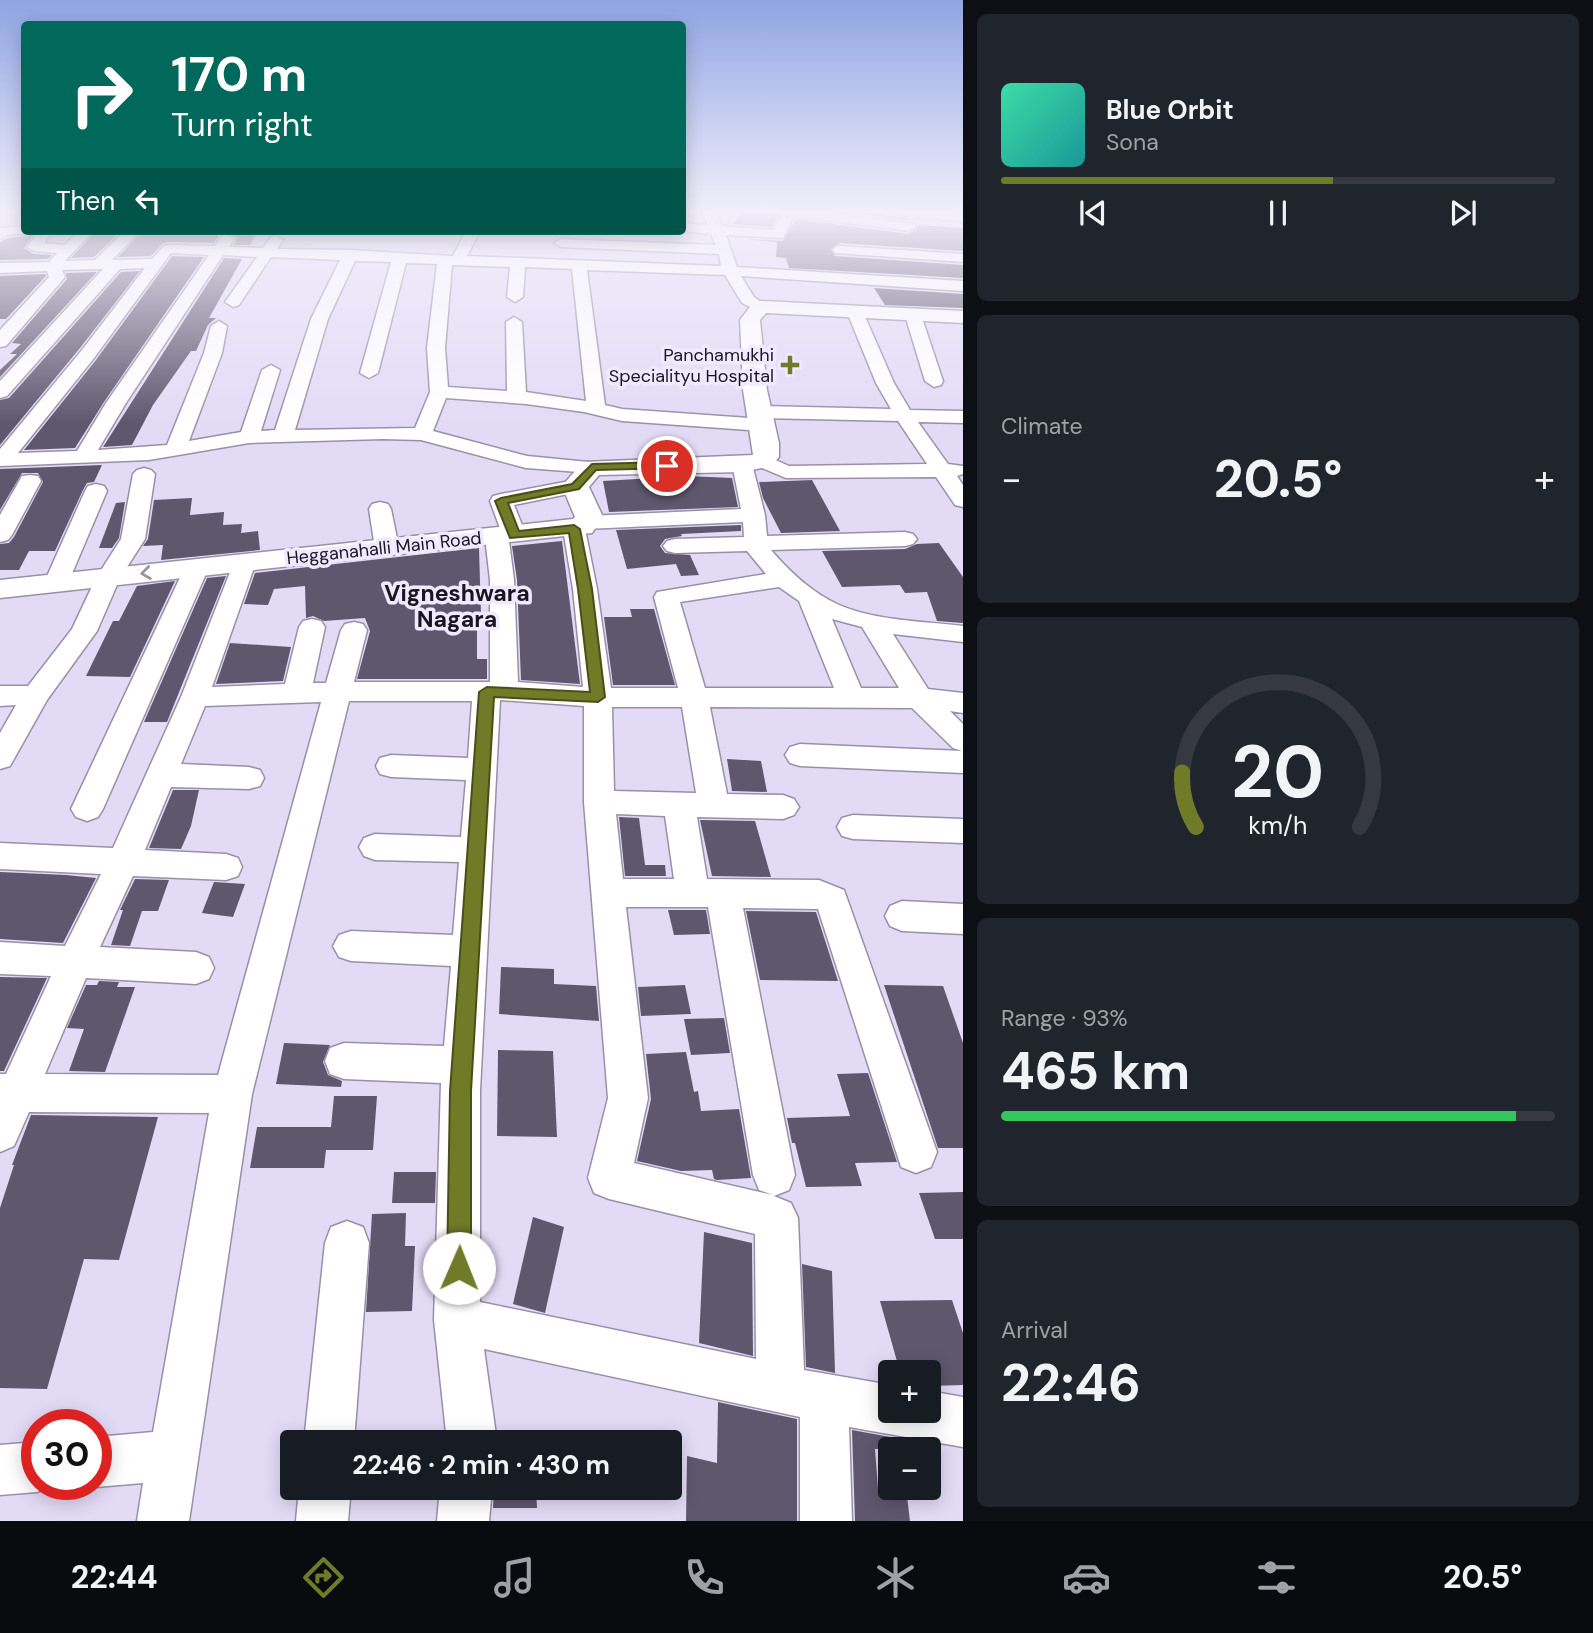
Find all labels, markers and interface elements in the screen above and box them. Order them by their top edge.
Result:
text: 170 m [171,42,307,106]
icon: right [56,49,147,140]
text: Blue Orbit [1106,93,1234,127]
text: Turn right [171,104,313,146]
text: Sona [1106,127,1159,157]
icon: left [129,182,167,220]
text: Then [56,184,115,218]
icon: previous [1074,194,1112,232]
icon: pause [1259,194,1297,232]
icon: next [1444,194,1482,232]
place label: Panchamukhi Specialityu Hospital [609,343,774,388]
marker: Panchamukhi Specialityu Hospital [780,355,800,375]
text: Climate [1001,411,1083,441]
pin [637,436,697,496]
text: 20.5° [1214,445,1342,513]
icon: arrive [648,447,686,485]
text: − [1001,454,1022,504]
text: + [1534,454,1555,504]
street label: Hegganahalli Main Road [285,526,483,570]
one-way arrow [140,566,152,581]
district label: Vigneshwara Nagara [384,578,530,634]
text: 20 [1232,725,1324,820]
text: km/h [1248,808,1308,841]
text: Range · 93% [1001,1003,1128,1033]
text: 465 km [1001,1037,1190,1105]
position arrow [422,1231,496,1305]
text: Arrival [1001,1315,1068,1345]
text: 22:46 [1001,1349,1141,1417]
map controls [878,1360,941,1500]
button: + [878,1360,941,1423]
speed limit sign: 30 [21,1409,112,1500]
button: − [878,1437,941,1500]
text: 22:46 · 2 min · 430 m [352,1448,610,1482]
icon: directions [299,1553,348,1602]
icon: music [490,1553,539,1602]
icon: phone [680,1553,729,1602]
icon: climate [871,1553,920,1602]
icon: car [1062,1553,1111,1602]
icon: filters [1252,1553,1301,1602]
text: 22:44 [71,1556,157,1598]
text: 20.5° [1443,1556,1522,1598]

